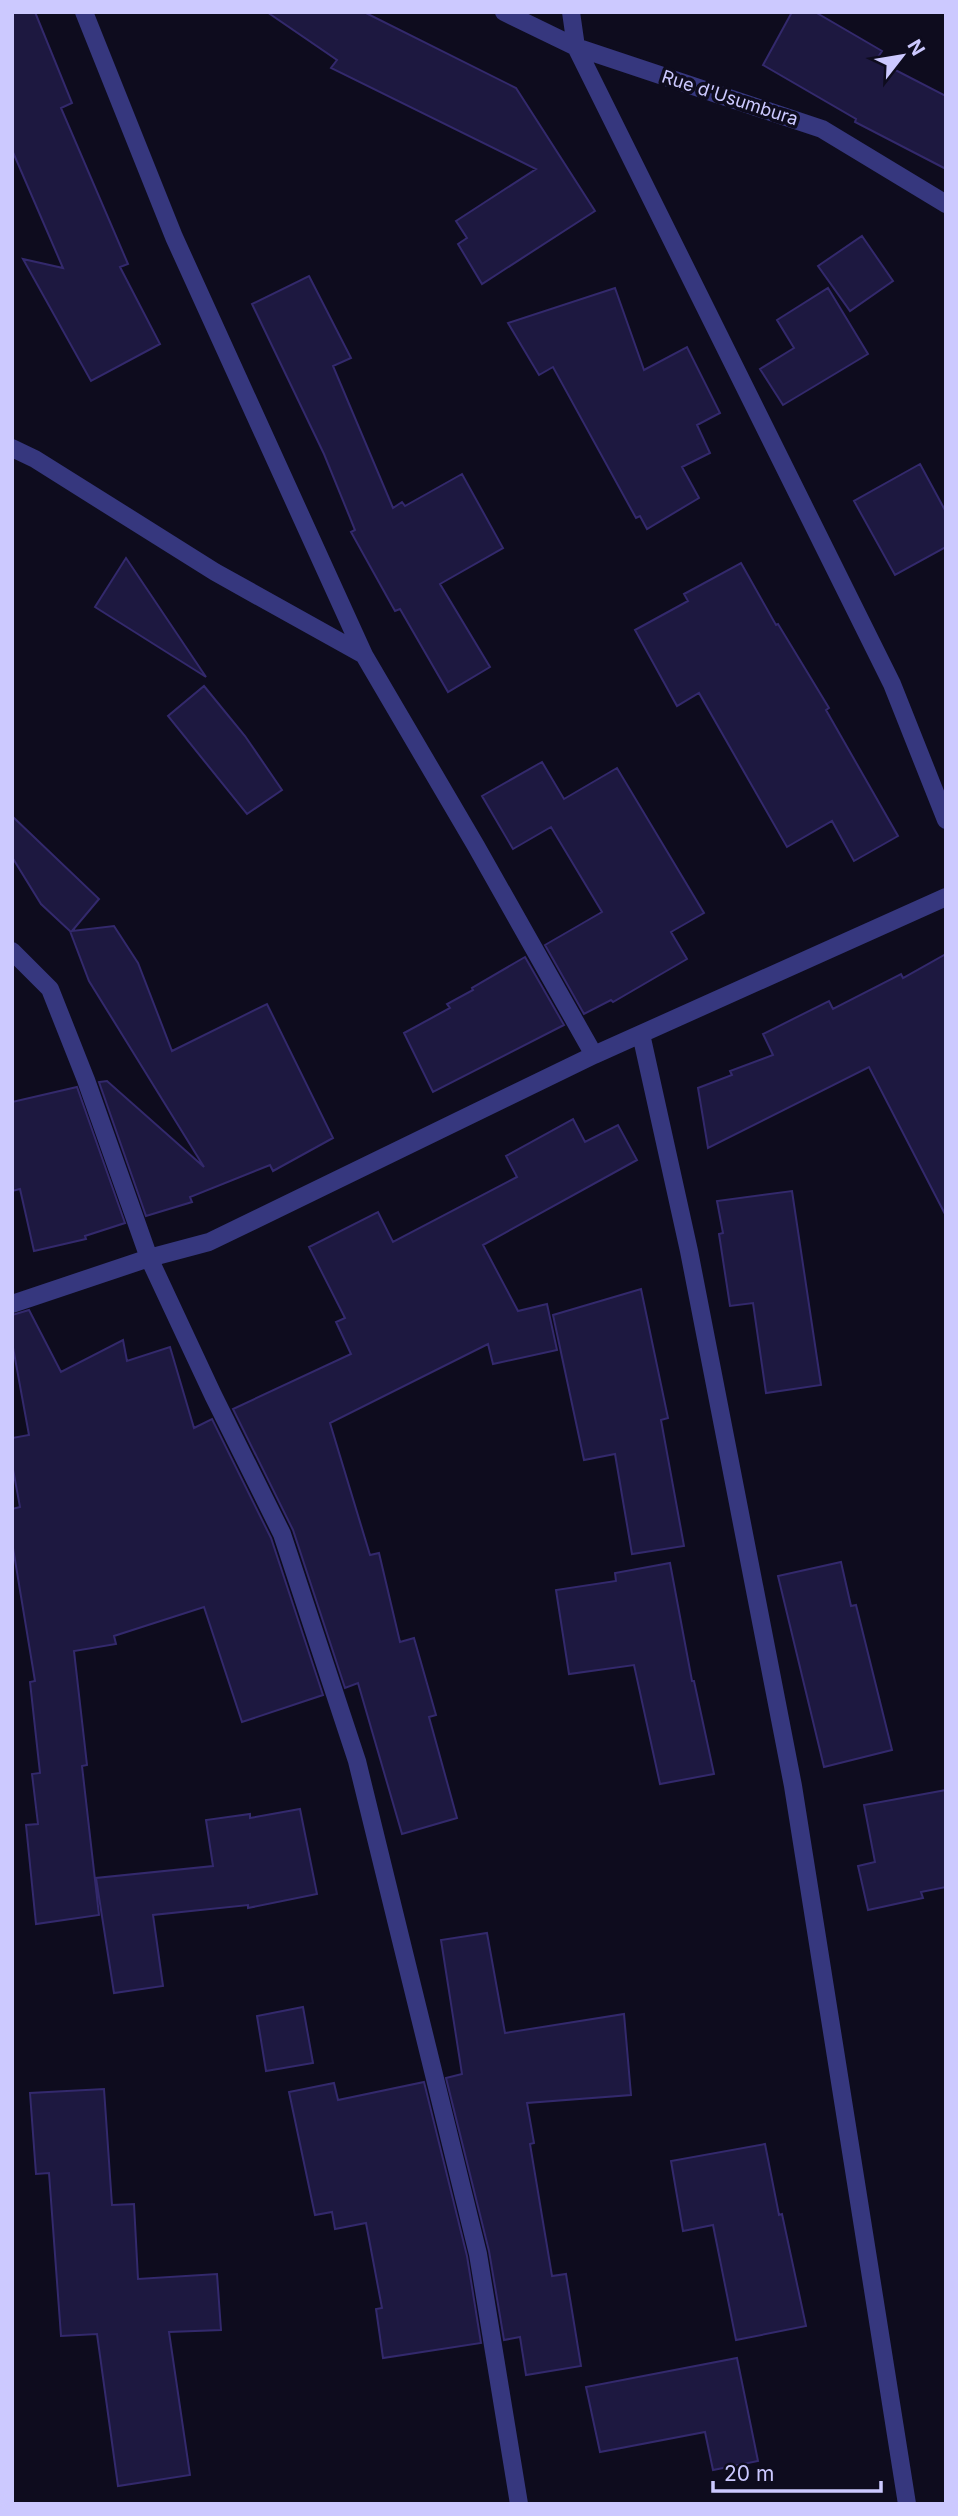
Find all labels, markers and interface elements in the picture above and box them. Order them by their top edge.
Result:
north arrow [867,21,937,91]
text: N [903,35,930,60]
street label: Rue d'Usumbura [659,66,801,129]
scale bar [713,2450,881,2494]
text: 20 m [724,2461,774,2486]

